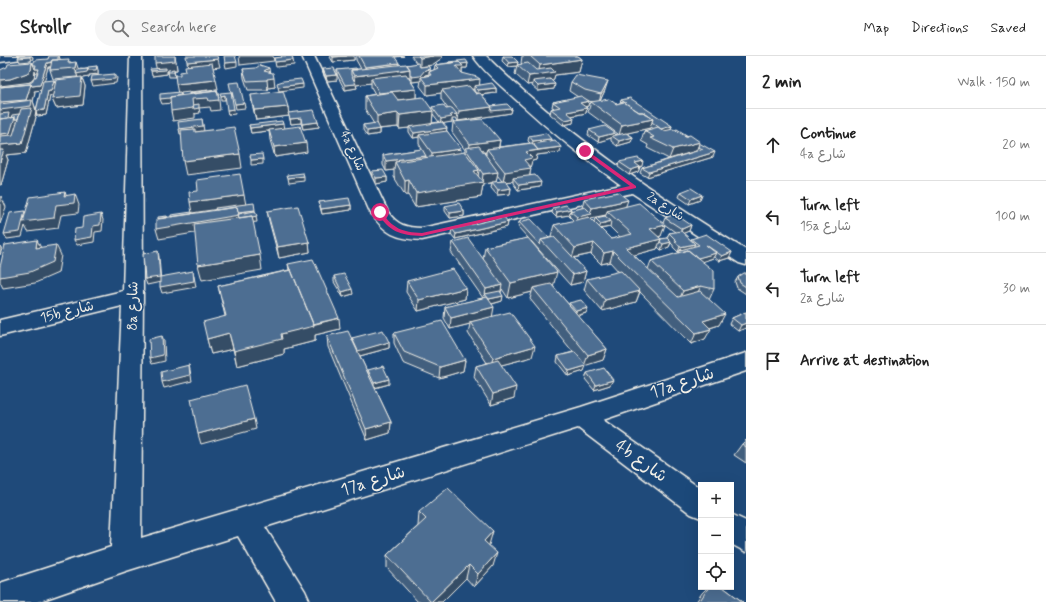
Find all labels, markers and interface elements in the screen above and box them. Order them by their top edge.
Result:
search box [95,10,375,46]
text: Strollr [20,15,71,40]
icon: search [109,17,131,39]
text: Search here [141,18,217,38]
text: Map [863,19,889,37]
text: Directions [911,19,969,37]
text: Saved [991,19,1026,37]
text: 2 min [762,71,802,93]
text: Walk · 150 m [957,74,1030,91]
text: Continue [800,124,856,144]
street label: 4a شارع [336,128,368,174]
icon: ahead [762,134,784,156]
text: 20 m [1002,136,1030,153]
route end [576,142,594,160]
text: 4a شارع [800,146,846,163]
street label: 2a شارع [643,189,687,225]
text: Turn left [800,196,860,216]
route start [371,203,389,221]
icon: left [762,206,784,228]
text: 100 m [995,208,1030,225]
text: 15a شارع [800,218,851,235]
text: Turn left [800,268,860,288]
icon: left [762,278,784,300]
text: 30 m [1003,280,1030,297]
street label: 8a شارع [124,281,142,331]
text: 2a شارع [800,290,845,307]
street label: 15b شارع [38,297,96,327]
icon: arrive [762,350,784,372]
text: Arrive at destination [800,351,929,371]
street label: 17a شارع [647,362,717,404]
street label: 4b شارع [610,435,672,487]
street label: 17a شارع [338,461,408,501]
map controls [698,482,734,590]
button: + [698,482,734,518]
button: − [698,518,734,554]
button: locate [698,554,734,590]

